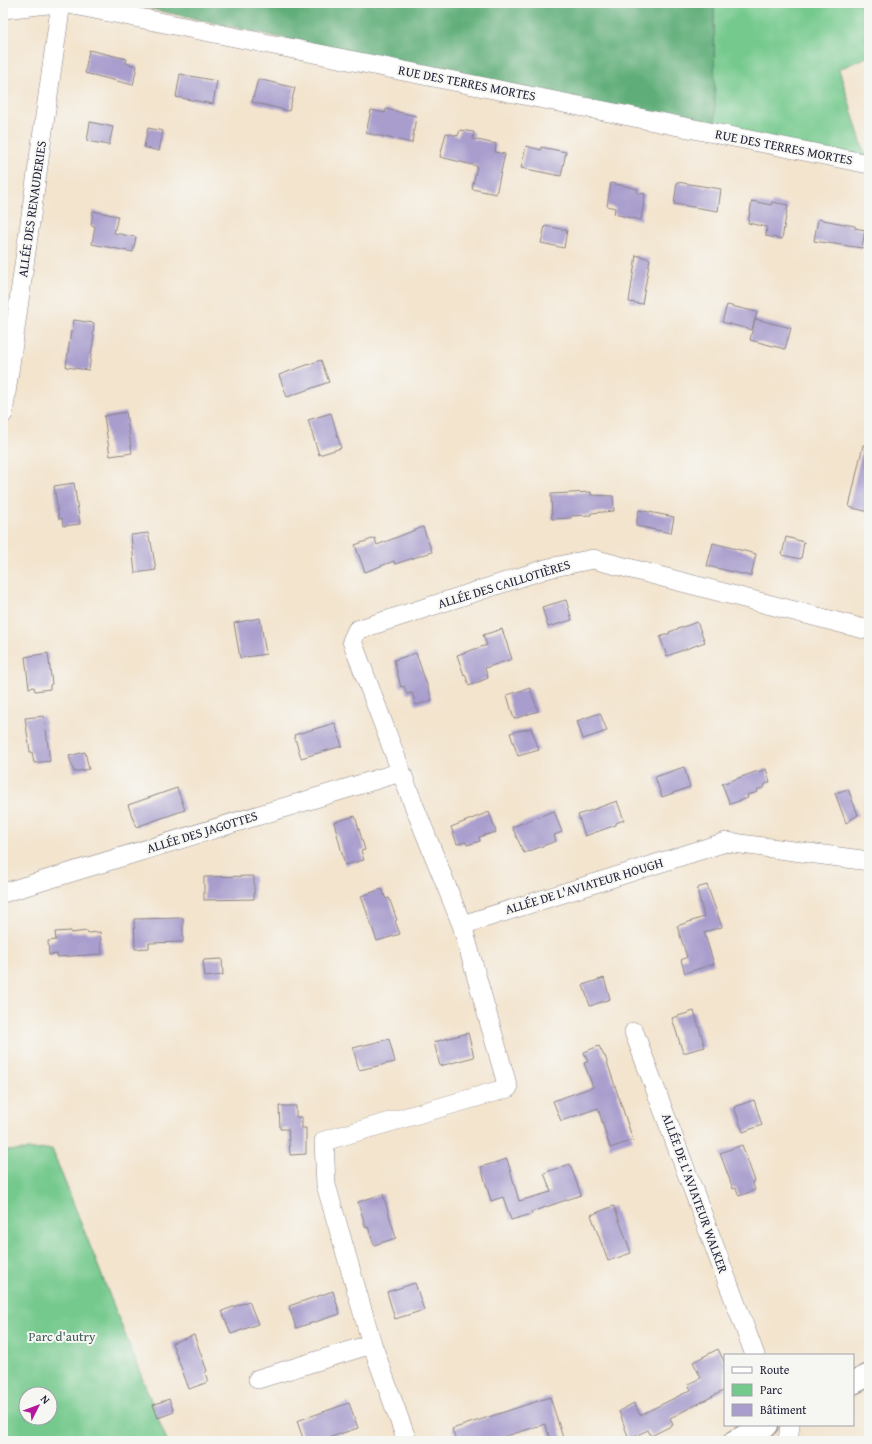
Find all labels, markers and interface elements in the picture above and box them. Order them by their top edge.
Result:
street label: RUE DES TERRES MORTES [397,60,537,106]
street label: RUE DES TERRES MORTES [714,124,854,170]
street label: ALLÉE DES RENAUDERIES [13,140,51,278]
street label: ALLÉE DES CAILLOTIÈRES [435,555,573,613]
street label: ALLÉE DES JAGOTTES [144,806,260,858]
street label: ALLÉE DE L'AVIATEUR HOUGH [503,853,666,919]
street label: ALLÉE DE L'AVIATEUR WALKER [657,1110,733,1276]
park label: Parc d'autry [29,1327,96,1346]
legend [724,1354,854,1426]
text: Route [760,1361,790,1378]
text: Parc [760,1381,783,1398]
north arrow [18,1386,58,1426]
text: N [37,1391,54,1408]
text: Bâtiment [760,1401,807,1418]

